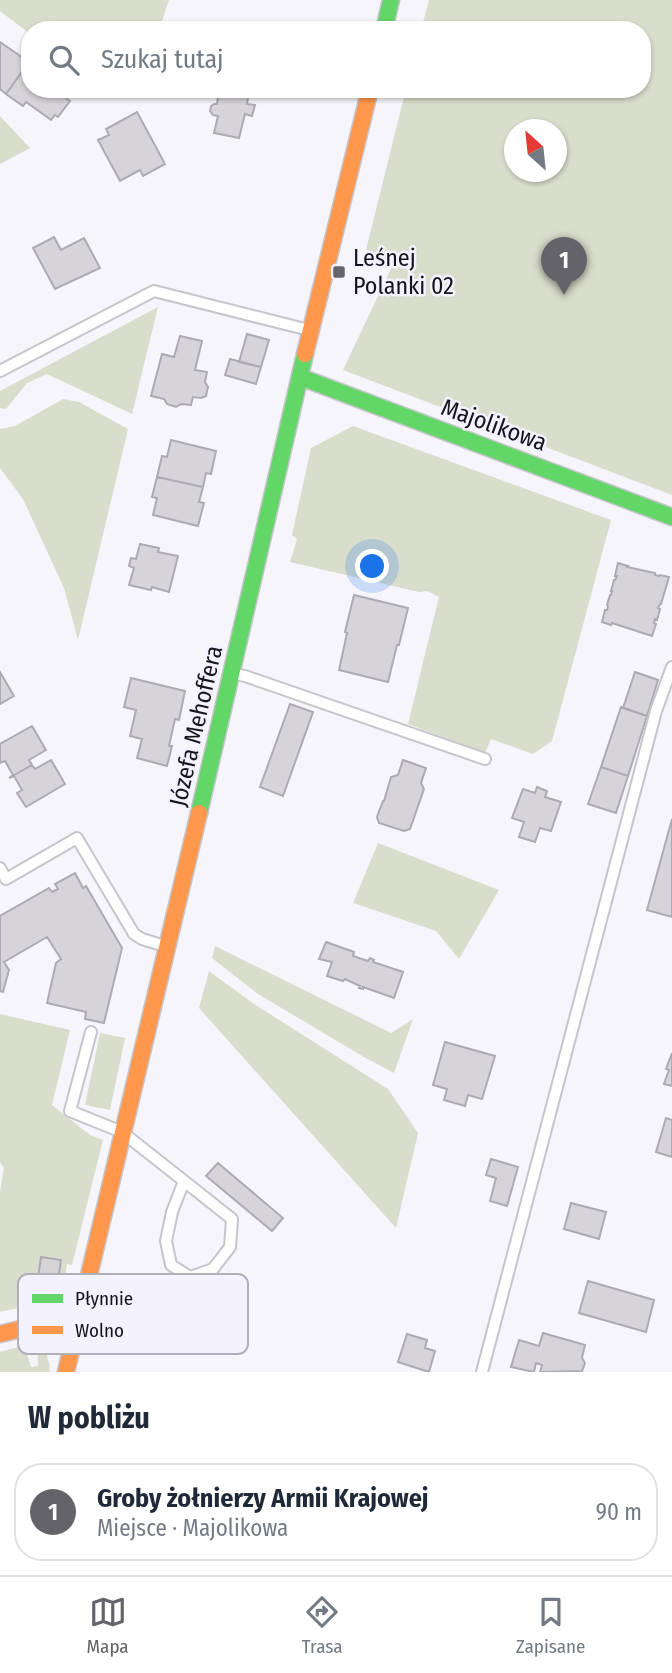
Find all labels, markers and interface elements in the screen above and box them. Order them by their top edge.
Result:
search box [21,21,651,98]
icon: search [45,41,83,79]
text: Szukaj tutaj [101,44,224,75]
north arrow [504,119,567,182]
pin: 1 [541,237,587,295]
place label: Leśnej Polanki 02 [353,244,454,300]
marker: Leśnej Polanki 02 [331,264,347,280]
street label: Majolikowa [437,393,551,457]
your location [355,549,389,583]
street label: Józefa Mehoffera [164,643,228,809]
legend [18,1274,248,1354]
text: Płynnie [75,1287,133,1310]
text: Wolno [75,1319,124,1342]
text: W pobliżu [28,1400,150,1436]
text: Groby żołnierzy Armii Krajowej [97,1483,429,1514]
text: 1 [48,1498,58,1526]
text: 90 m [596,1498,642,1526]
text: Miejsce · Majolikowa [97,1514,288,1542]
tab: Mapa [87,1593,129,1658]
tab: Trasa [302,1593,343,1658]
tab: Zapisane [516,1593,585,1658]

